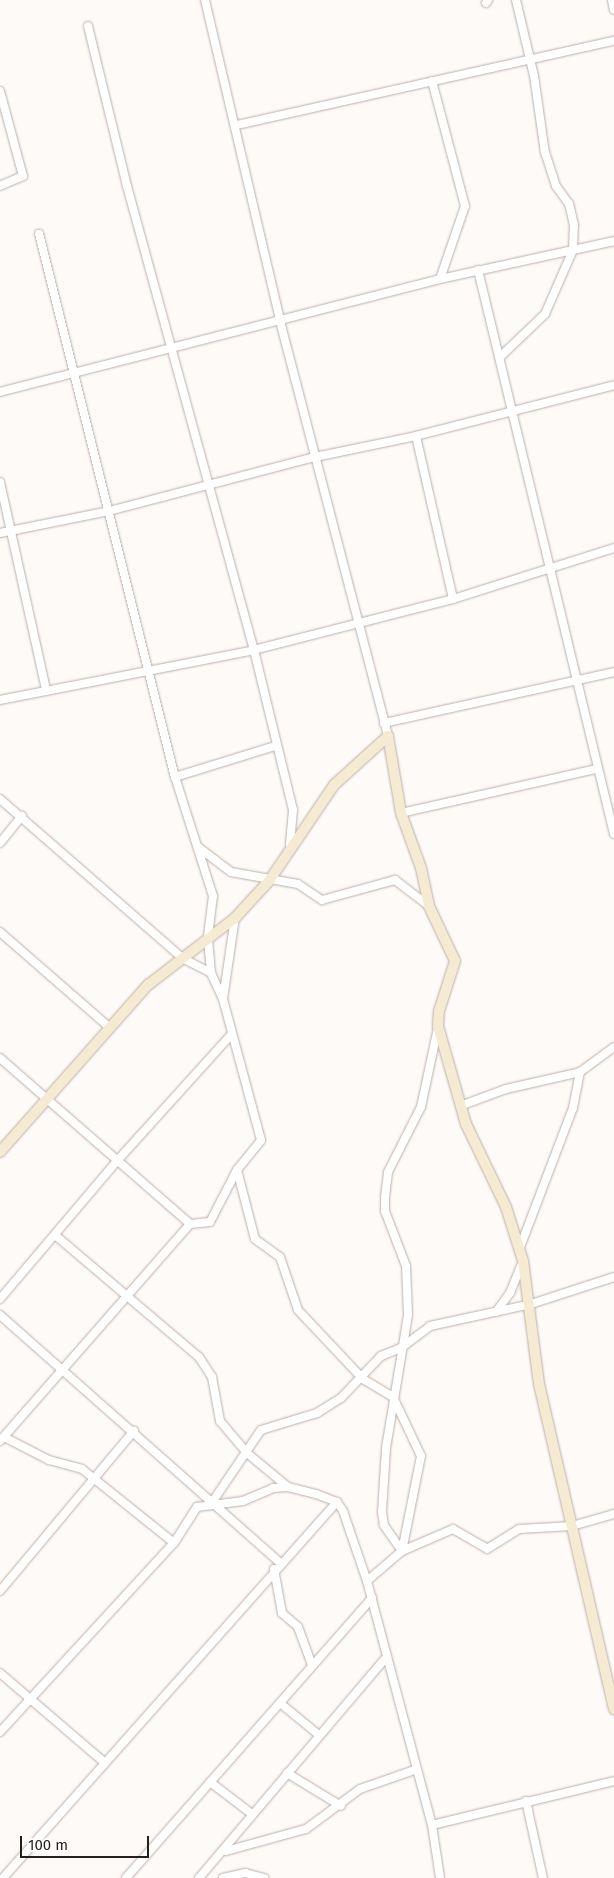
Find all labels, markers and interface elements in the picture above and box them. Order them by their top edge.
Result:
scale bar [22,1826,151,1858]
text: 100 m [28,1836,68,1854]

